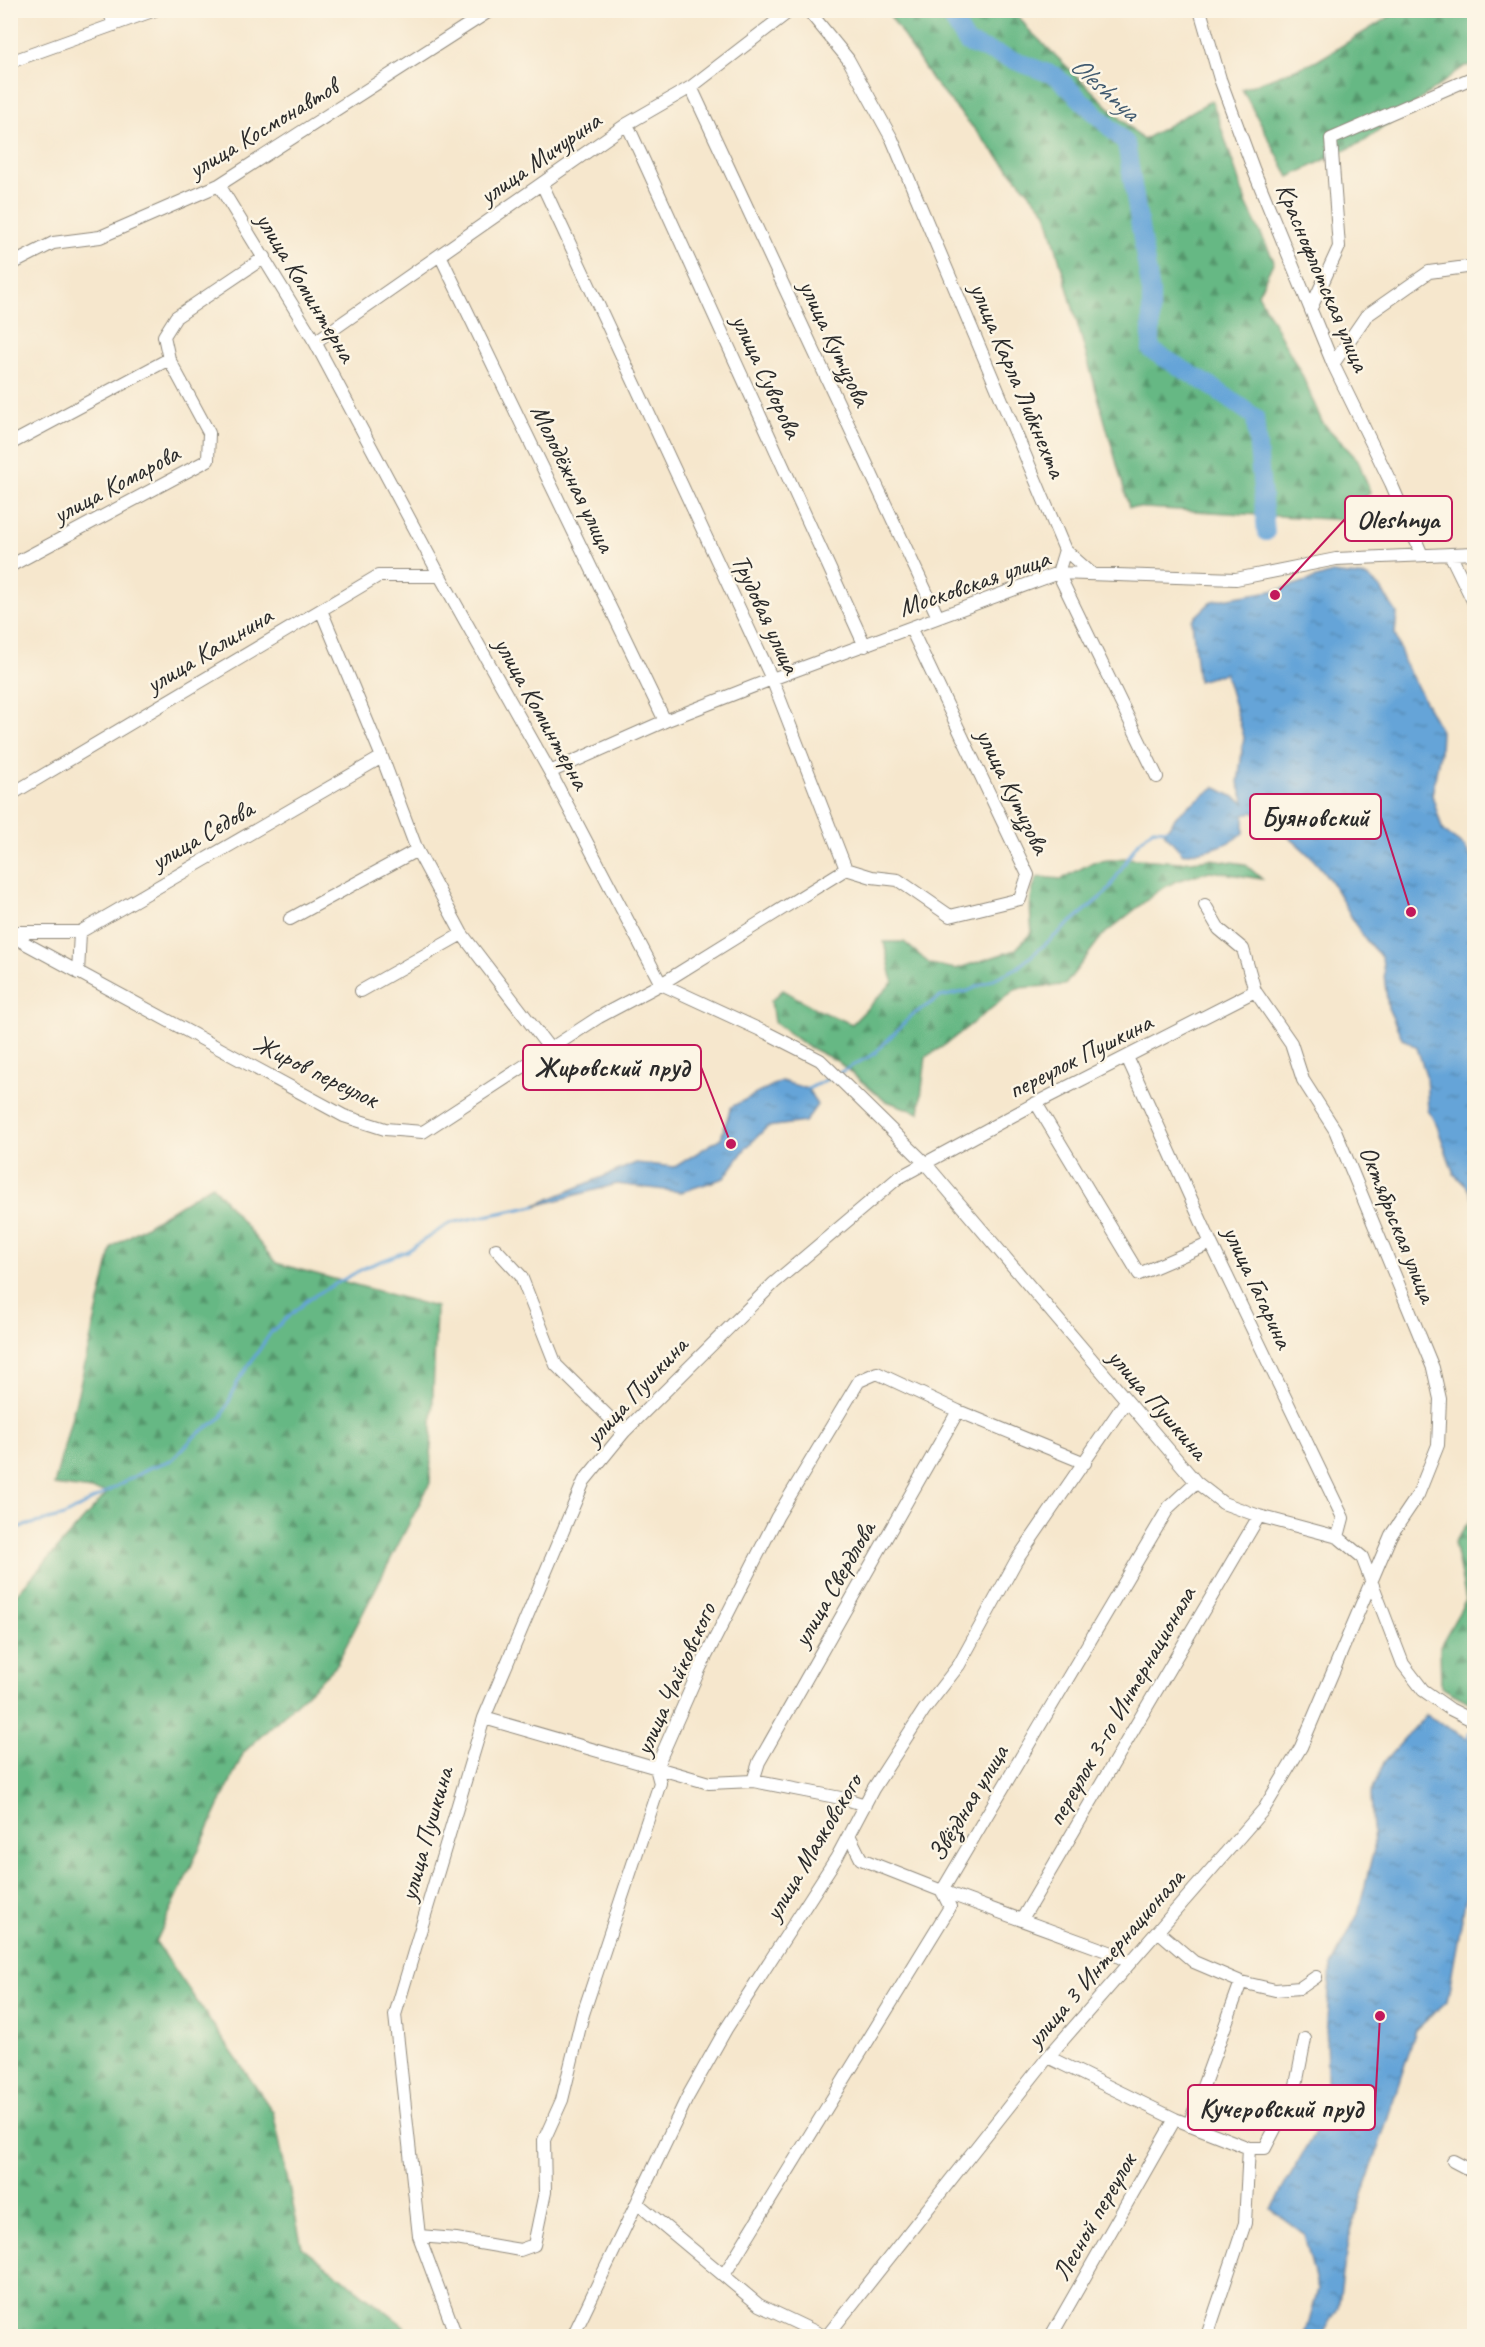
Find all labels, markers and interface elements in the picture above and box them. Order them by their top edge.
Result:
water label: Oleshnya [1064,48,1148,129]
street label: улица Космонавтов [180,68,348,187]
street label: улица Мичурина [471,103,609,213]
street label: Краснофлотская улица [1268,178,1378,378]
street label: улица Коминтерна [247,204,365,369]
street label: улица Кутузова [790,273,879,413]
street label: улица Карла Либкнехта [961,276,1075,484]
street label: улица Суворова [723,307,811,445]
street label: Молодёжная улица [523,399,624,559]
street label: улица Комарова [45,436,187,532]
callout: Oleshnya [1345,496,1452,541]
text: Oleshnya [1357,502,1441,536]
street label: Московская улица [894,541,1055,624]
street label: Трудовая улица [724,549,809,681]
street label: улица Калинина [138,598,280,702]
street label: улица Коминтерна [486,629,598,796]
street label: улица Кутузова [967,721,1058,861]
street label: улица Седова [143,791,261,879]
callout: Буяновский [1250,794,1381,839]
text: Буяновский [1261,800,1371,834]
street label: переулок Пушкина [1002,1005,1159,1107]
street label: Жиров переулок [248,1027,385,1116]
callout: Жировский пруд [523,1045,701,1090]
text: Жировский пруд [535,1050,691,1084]
street label: Октябрьская улица [1352,1141,1445,1309]
street label: улица Гагарина [1214,1219,1301,1355]
street label: улица Пушкина [576,1328,696,1454]
street label: улица Пушкина [1099,1340,1217,1468]
street label: улица Свердлова [784,1513,884,1654]
street label: переулок 3-го Интернационала [1039,1579,1204,1832]
street label: улица Чайковского [626,1596,724,1762]
street label: Звёздная улица [920,1737,1017,1868]
street label: улица Пушкина [391,1761,461,1906]
street label: улица Маяковского [755,1765,871,1928]
street label: улица 3 Интернационала [1017,1860,1193,2056]
callout: Кучеровский пруд [1188,2085,1375,2130]
text: Кучеровский пруд [1199,2091,1365,2125]
street label: Лесной переулок [1044,2145,1145,2287]

